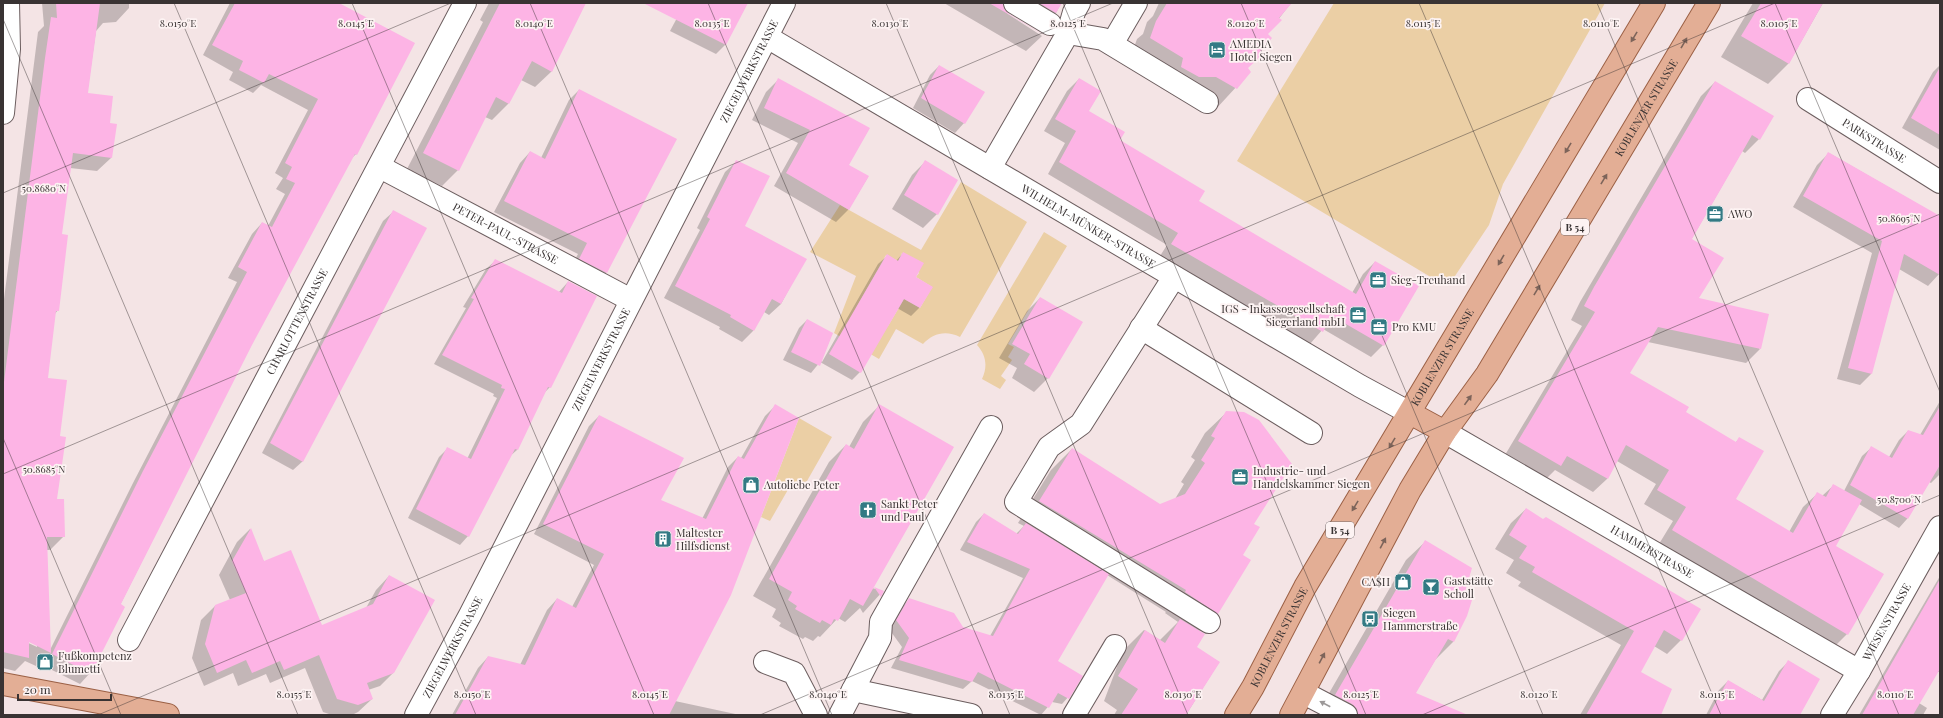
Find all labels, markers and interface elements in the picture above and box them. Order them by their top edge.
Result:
text: 8.0150°E [160,16,196,30]
text: 8.0145°E [338,16,374,30]
text: 8.0140°E [515,16,553,30]
text: 8.0135°E [694,16,730,30]
text: 8.0130°E [872,16,908,30]
text: 8.0125°E [1050,16,1086,30]
text: 8.0120°E [1227,16,1265,30]
text: 8.0115°E [1406,16,1440,30]
text: 8.0110°E [1583,16,1619,30]
text: 8.0105°E [1761,16,1797,30]
street label: ZIEGELWERKSTRASSE [716,17,781,125]
one-way arrow [1631,31,1638,43]
place label: AMEDIA Hotel Siegen [1229,36,1292,64]
one-way arrow [1681,37,1688,49]
hotel icon: AMEDIA Hotel Siegen [1207,40,1227,60]
street label: KOBLENZER STRASSE [1611,56,1681,159]
street label: PARKSTRASSE [1840,114,1909,166]
one-way arrow [1564,142,1571,154]
one-way arrow [1600,173,1607,184]
street label: WILHELM-MÜNKER-STRASSE [1018,180,1159,271]
text: 50.8680°N [22,181,66,195]
street label: PETER-PAUL-STRASSE [450,199,561,267]
office icon: AWO [1705,204,1725,224]
place label: AWO [1727,206,1752,221]
text: 50.8695°N [1878,211,1920,225]
road number: B 54 [1561,219,1589,235]
one-way arrow [1498,254,1505,266]
street label: CHARLOTTENSTRASSE [262,265,331,377]
office icon: Sieg-Treuhand [1368,270,1388,290]
place label: Sieg-Treuhand [1391,272,1466,287]
one-way arrow [1534,284,1541,296]
place label: IGS - Inkassogesellschaft Siegerland mbH [1221,301,1345,329]
street label: ZIEGELWERKSTRASSE [568,305,633,413]
office icon: IGS - Inkassogesellschaft Siegerland mbH [1348,305,1368,325]
street label: KOBLENZER STRASSE [1407,305,1477,409]
office icon: Pro KMU [1369,317,1389,337]
place label: Pro KMU [1392,319,1437,334]
one-way arrow [1464,395,1472,406]
one-way arrow [1389,437,1396,449]
text: 50.8685°N [23,462,65,476]
place label: Industrie- und Handelskammer Siegen [1253,463,1370,491]
office icon: Industrie- und Handelskammer Siegen [1230,467,1250,487]
shop icon: Autoliebe Peter [741,475,761,495]
place label: Autoliebe Peter [763,477,840,492]
text: 50.8700°N [1877,492,1921,506]
place label: Sankt Peter und Paul [881,496,938,524]
church icon: Sankt Peter und Paul [858,500,878,520]
one-way arrow [1351,500,1358,512]
street label: HAMMERSTRASSE [1608,521,1697,581]
road number: B 54 [1326,522,1354,538]
place label: Maltester Hilfsdienst [676,525,730,553]
building icon: Maltester Hilfsdienst [653,529,673,549]
one-way arrow [1379,537,1386,549]
shop icon: CA$H [1393,572,1413,592]
place label: Gaststätte Scholl [1444,573,1494,601]
place label: CA$H [1361,574,1390,589]
bar icon: Gaststätte Scholl [1421,577,1441,597]
street label: WIESENSTRASSE [1858,580,1914,664]
street label: KOBLENZER STRASSE [1246,584,1311,690]
street label: ZIEGELWERKSTRASSE [419,593,486,701]
place label: Siegen Hammerstraße [1383,605,1458,633]
bus stop icon: Siegen Hammerstraße [1360,609,1380,629]
place label: Fußkompetenz Blumetti [58,648,132,676]
shop icon: Fußkompetenz Blumetti [35,652,55,672]
one-way arrow [1319,652,1325,664]
scale bar [18,676,111,702]
text: 20 m [24,681,51,697]
text: 8.0155°E [277,687,311,701]
text: 8.0150°E [454,687,490,701]
text: 8.0145°E [632,687,668,701]
text: 8.0140°E [809,687,847,701]
text: 8.0135°E [988,687,1024,701]
text: 8.0130°E [1165,687,1201,701]
text: 8.0125°E [1343,687,1379,701]
text: 8.0120°E [1520,687,1558,701]
text: 8.0115°E [1700,687,1734,701]
text: 8.0110°E [1877,687,1913,701]
one-way arrow [1319,701,1331,707]

